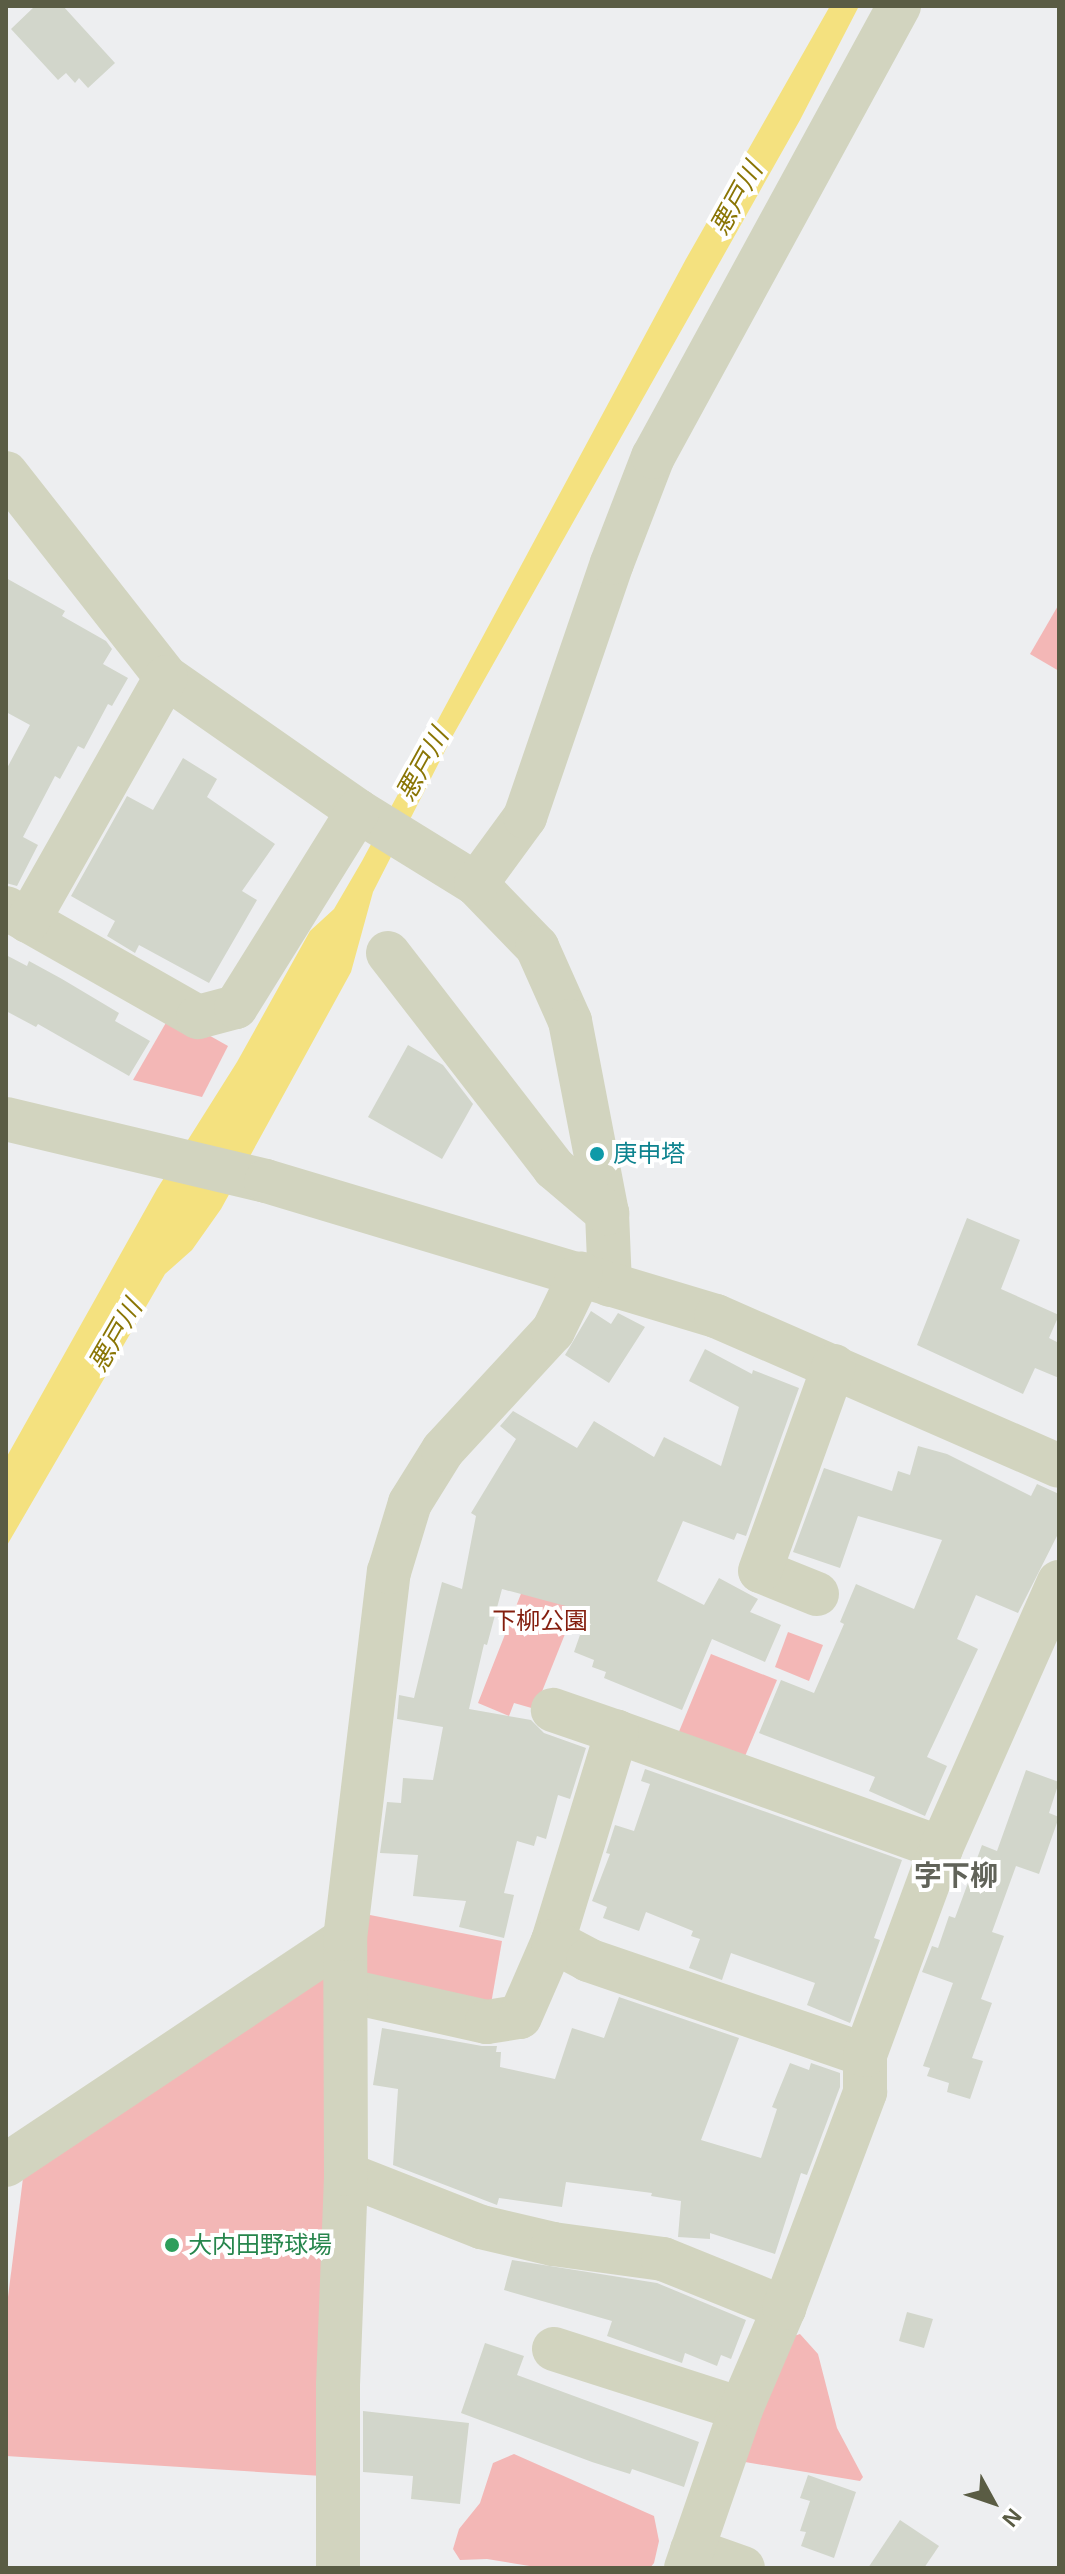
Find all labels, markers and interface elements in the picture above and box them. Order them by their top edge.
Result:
water label: 悪戸川 [704,157,770,241]
water label: 悪戸川 [390,723,456,807]
place label: 庚申塔 [613,1140,685,1168]
marker: 庚申塔 [588,1145,606,1163]
water label: 悪戸川 [83,1294,149,1378]
park label: 下柳公園 [492,1607,588,1635]
district label: 字下柳 [914,1859,998,1893]
place label: 大内田野球場 [188,2231,332,2259]
marker: 大内田野球場 [163,2236,181,2254]
north arrow [953,2462,1033,2542]
text: N [997,2504,1026,2532]

